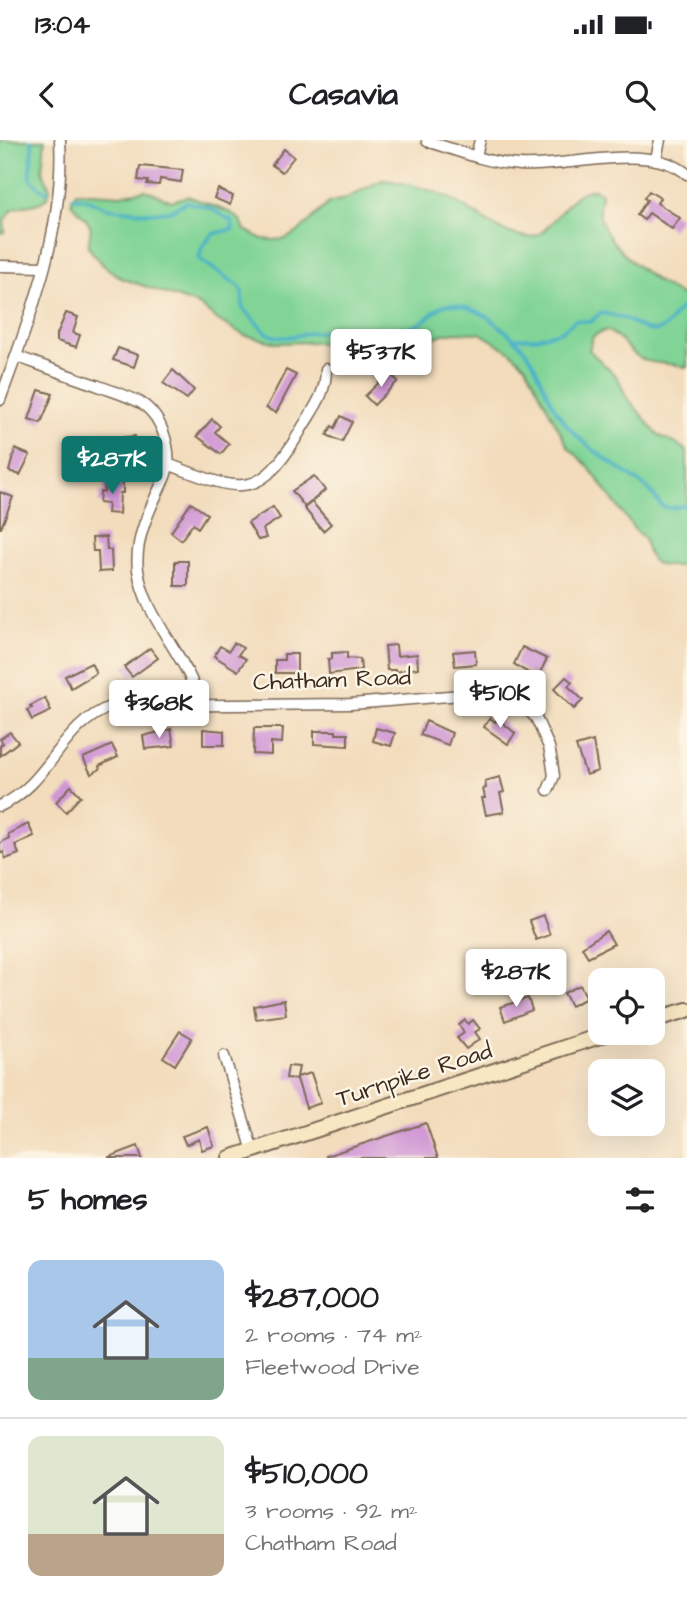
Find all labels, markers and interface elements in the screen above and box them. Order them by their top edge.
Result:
text: 13:04 [35,7,90,43]
text: Casavia [289,72,398,117]
icon: back [28,76,66,114]
icon: search [621,76,659,114]
pin: $537K [332,330,430,389]
text: $537K [347,336,415,368]
pin: $287K [63,436,161,496]
text: $287K [78,443,146,475]
street label: Chatham Road [252,660,412,700]
pin: $510K [451,670,549,730]
text: $510K [470,677,530,709]
pin: $368K [110,680,208,740]
text: $368K [125,687,193,719]
pin: $287K [467,950,565,1009]
text: $287K [482,956,550,988]
map controls [588,968,665,1136]
button: locate [588,968,665,1045]
street label: Turnpike Road [332,1034,497,1116]
button: layers [588,1059,665,1136]
text: 5 homes [28,1179,148,1221]
icon: filters [621,1181,659,1219]
text: $287,000 [245,1277,379,1319]
icon: home [84,1288,168,1372]
text: 2 rooms · 74 m² [245,1319,423,1351]
text: Fleetwood Drive [245,1351,420,1383]
text: $510,000 [245,1453,368,1495]
icon: home [84,1464,168,1548]
text: 3 rooms · 92 m² [245,1495,418,1527]
text: Chatham Road [245,1527,397,1559]

